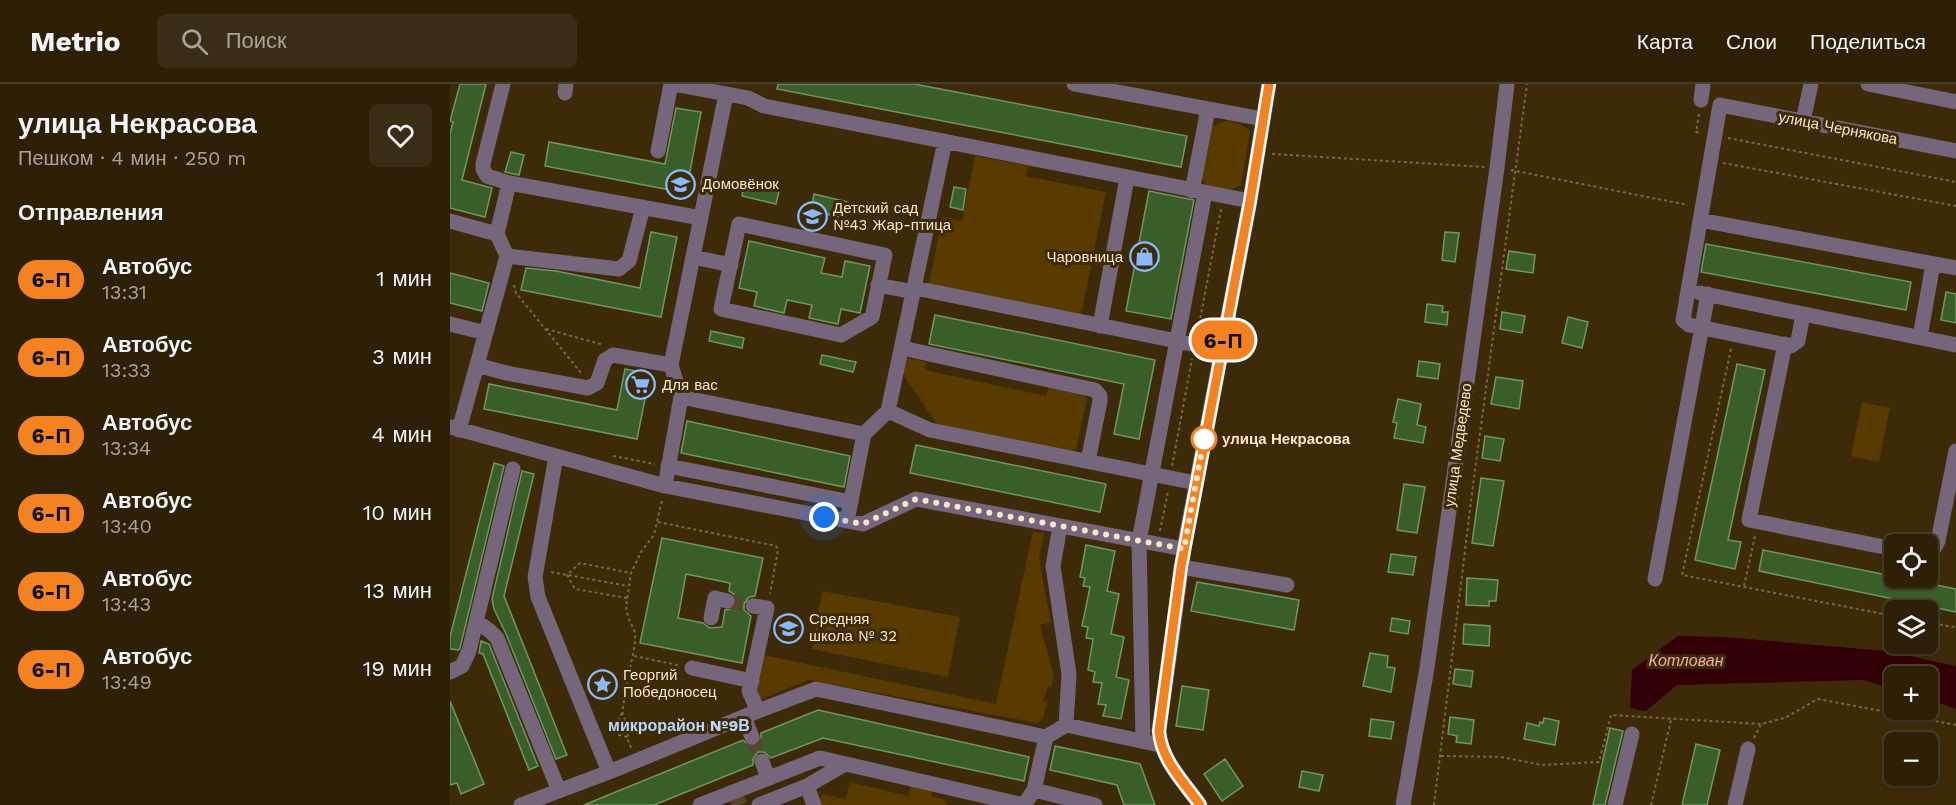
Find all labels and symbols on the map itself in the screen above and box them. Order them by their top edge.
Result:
street label: улица Чернякова [1777,108,1900,148]
school or university icon: Домовёнок [665,168,697,200]
place label: Домовёнок [702,175,779,193]
place label: Детский сад №43 Жар-птица [833,199,952,234]
school or university icon: Детский сад №43 Жар-птица [796,201,828,233]
shop icon: Чаровница [1128,241,1160,273]
place label: Чаровница [1046,248,1124,266]
line badge: 6-П [1188,320,1258,360]
supermarket icon: Для вас [625,369,657,401]
place label: Для вас [662,376,718,394]
street label: улица Медведево [1440,382,1476,508]
marker: улица Некрасова [1191,426,1217,452]
place label: улица Некрасова [1222,430,1351,448]
your location [809,502,839,532]
place label: Средняя школа № 32 [809,610,897,645]
school or university icon: Средняя школа № 32 [772,612,804,644]
water label: Котлован [1649,651,1724,670]
place label: Георгий Победоносец [623,666,717,701]
place icon: Георгий Победоносец [586,668,618,700]
district label: микрорайон №9В [608,716,750,735]

